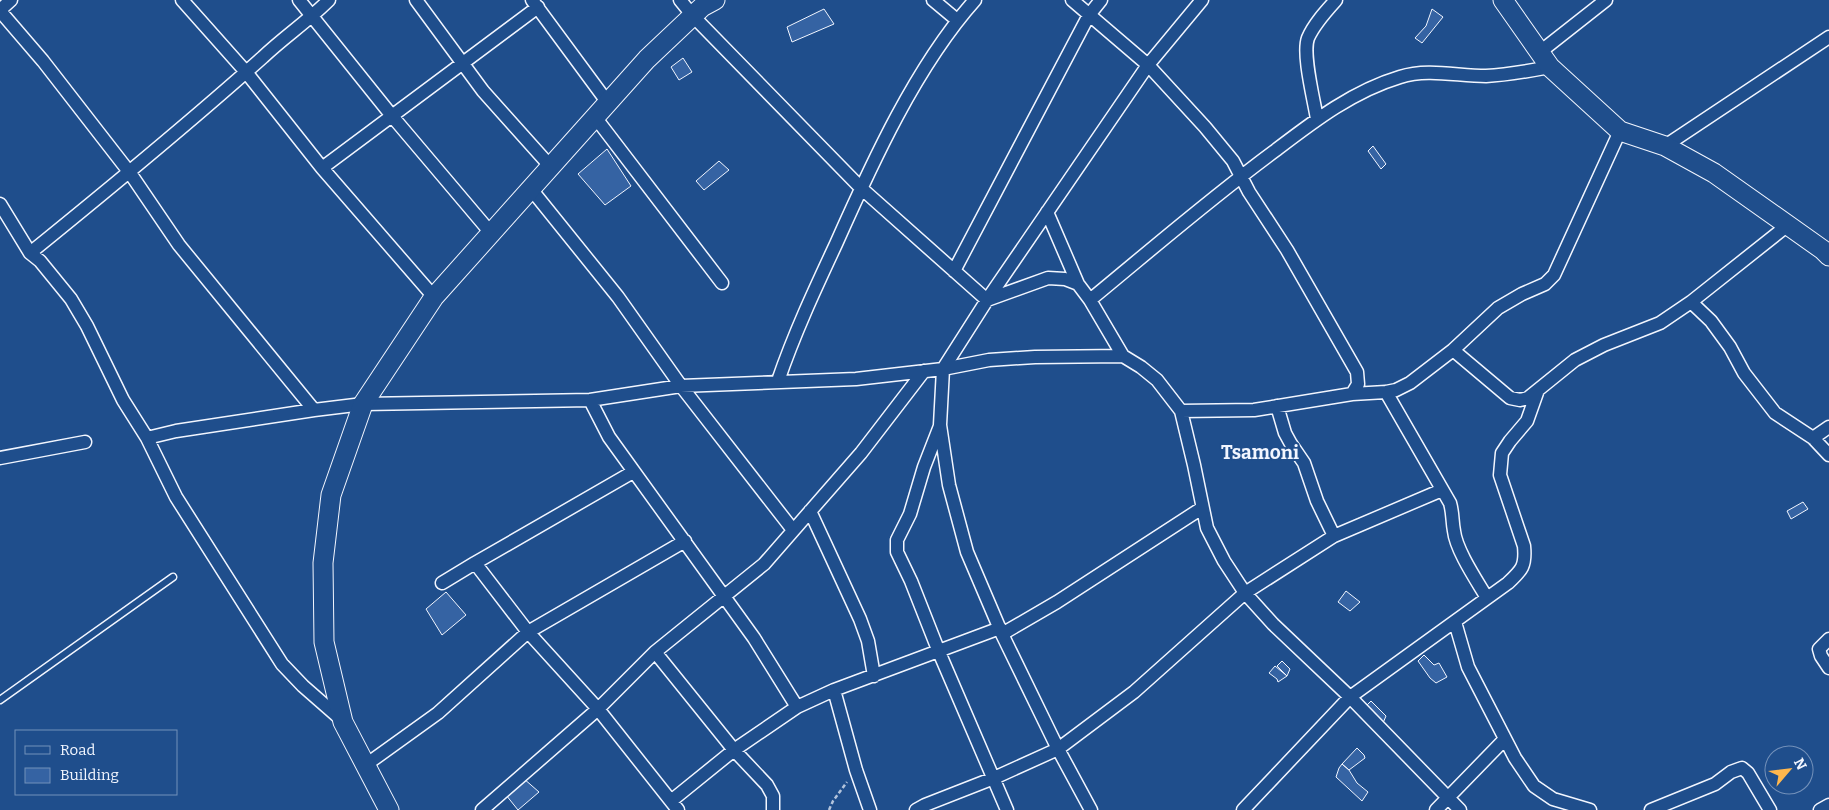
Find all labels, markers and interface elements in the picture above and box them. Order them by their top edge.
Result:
district label: Tsamoni [1221,441,1299,464]
legend [15,730,178,795]
text: Road [60,741,95,759]
north arrow [1764,745,1814,795]
text: N [1790,755,1810,773]
text: Building [60,766,119,784]

